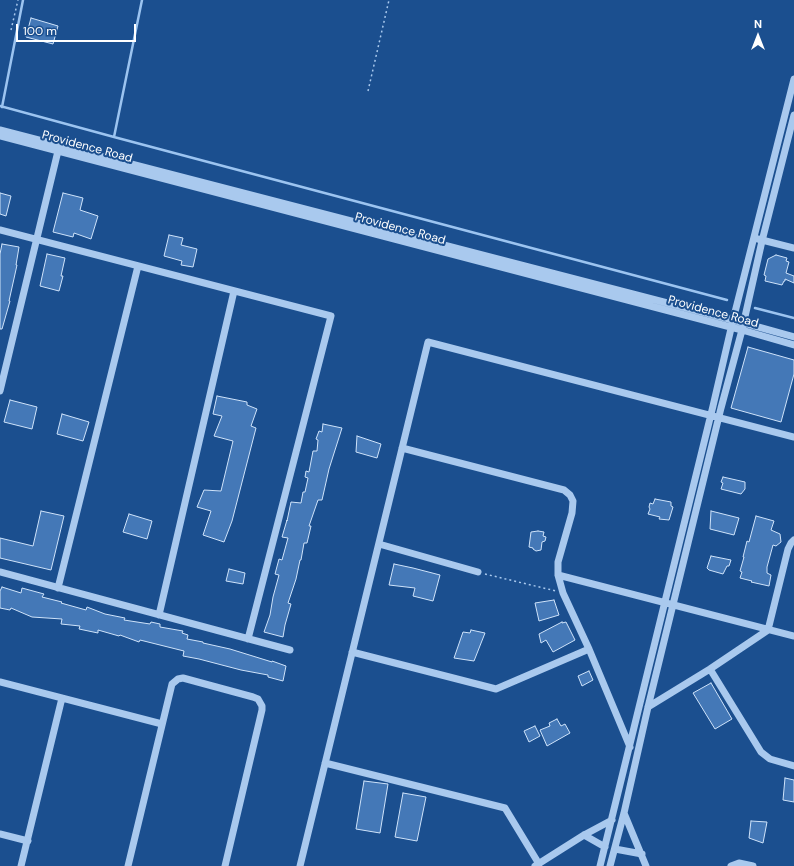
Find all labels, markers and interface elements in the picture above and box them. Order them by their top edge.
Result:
scale bar [18,16,138,42]
north arrow [738,16,778,56]
text: N [754,17,762,31]
text: 100 m [23,23,57,39]
street label: Providence Road [40,128,134,166]
street label: Providence Road [353,210,447,248]
street label: Providence Road [666,293,760,331]

